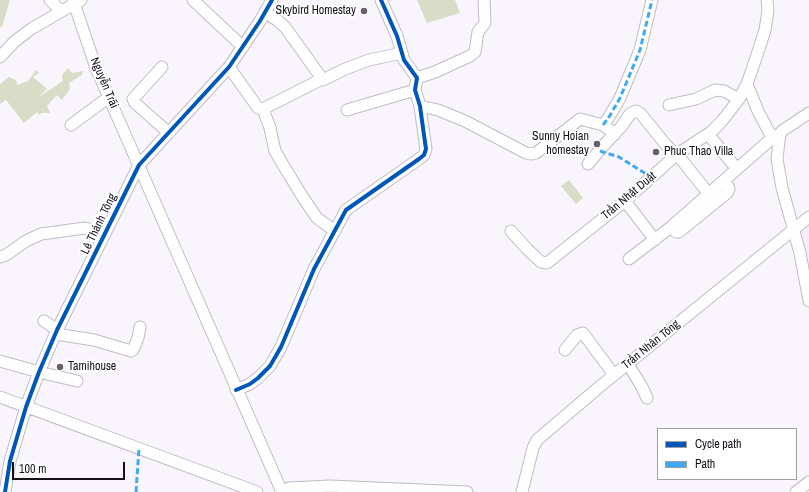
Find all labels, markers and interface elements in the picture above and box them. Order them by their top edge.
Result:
place label: Skybird Homestay [276,4,356,18]
marker: Skybird Homestay [359,6,369,16]
street label: Nguyễn Trãi [87,55,121,111]
place label: Sunny Hoian homestay [532,130,589,158]
marker: Sunny Hoian homestay [592,139,602,149]
place label: Phuc Thao Villa [664,145,733,159]
marker: Phuc Thao Villa [651,147,661,157]
street label: Trần Nhật Duật [599,169,659,223]
street label: Lê Thánh Tông [78,191,120,257]
street label: Trần Nhân Tông [619,317,683,373]
place label: Tamihouse [68,360,116,374]
marker: Tamihouse [55,362,65,372]
legend [657,428,797,480]
text: Cycle path [695,436,742,452]
scale bar [14,454,127,480]
text: Path [695,456,715,472]
text: 100 m [19,461,46,477]

